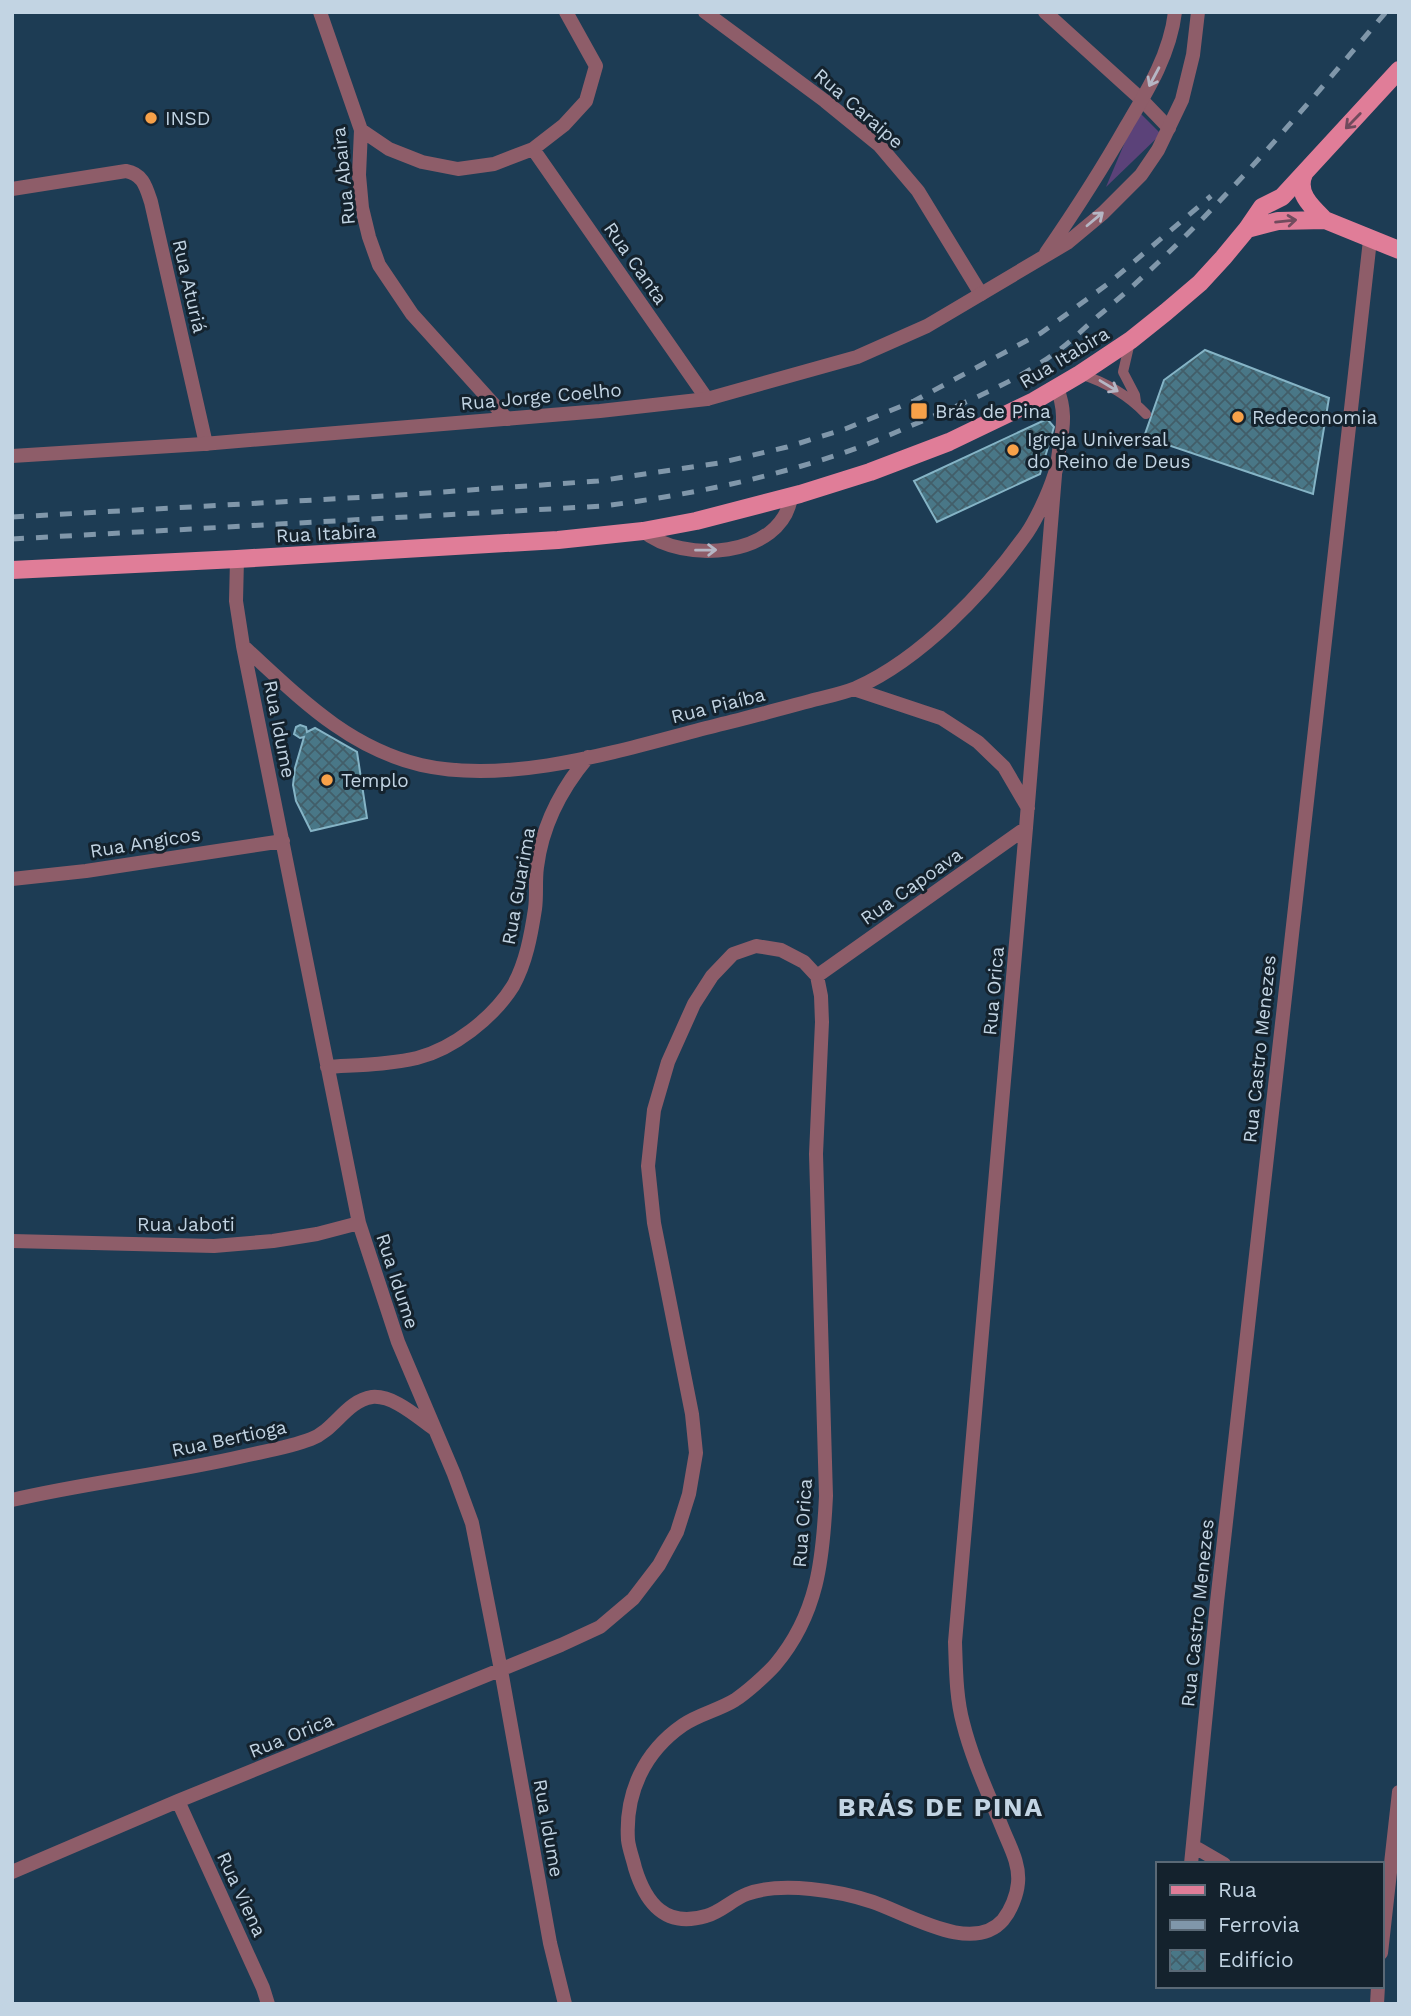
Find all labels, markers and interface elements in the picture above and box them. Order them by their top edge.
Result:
street label: Rua Caraipe [809,63,908,153]
one-way arrow [1147,66,1161,86]
place label: INSD [165,107,210,130]
marker: INSD [143,110,159,126]
one-way arrow [1345,112,1362,129]
street label: Rua Abaira [327,125,360,226]
one-way arrow [1086,211,1104,227]
one-way arrow [1274,214,1296,227]
street label: Rua Canta [599,218,672,309]
street label: Rua Aturiá [168,237,211,335]
street label: Rua Itabira [1015,322,1113,393]
street label: Rua Jorge Coelho [459,378,623,415]
one-way arrow [1098,380,1119,393]
place label: Brás de Pina [935,400,1051,423]
marker: Brás de Pina [909,401,929,421]
place label: Redeconomia [1252,406,1378,429]
marker: Redeconomia [1230,409,1246,425]
place label: Igreja Universal do Reino de Deus [1027,428,1191,473]
marker: Igreja Universal do Reino de Deus [1005,442,1021,458]
street label: Rua Itabira [275,519,377,548]
one-way arrow [694,543,717,557]
street label: Rua Idume [259,678,300,780]
street label: Rua Piaíba [669,683,768,728]
place label: Templo [341,769,409,792]
marker: Templo [319,772,335,788]
street label: Rua Angicos [88,822,202,863]
street label: Rua Guarima [497,825,540,947]
street label: Rua Capoava [856,843,967,930]
street label: Rua Orica [978,945,1009,1037]
street label: Rua Castro Menezes [1238,954,1281,1144]
street label: Rua Jaboti [137,1213,235,1236]
street label: Rua Idume [371,1230,424,1332]
street label: Rua Bertioga [170,1415,289,1462]
street label: Rua Orica [788,1477,817,1568]
street label: Rua Castro Menezes [1176,1518,1219,1708]
street label: Rua Orica [245,1708,337,1763]
street label: Rua Idume [529,1777,568,1879]
district label: BRÁS DE PINA [838,1792,1044,1822]
street label: Rua Viena [212,1848,271,1941]
legend [1156,1862,1383,1988]
text: Rua [1218,1877,1257,1902]
text: Ferrovia [1218,1912,1300,1937]
text: Edifício [1218,1947,1294,1972]

